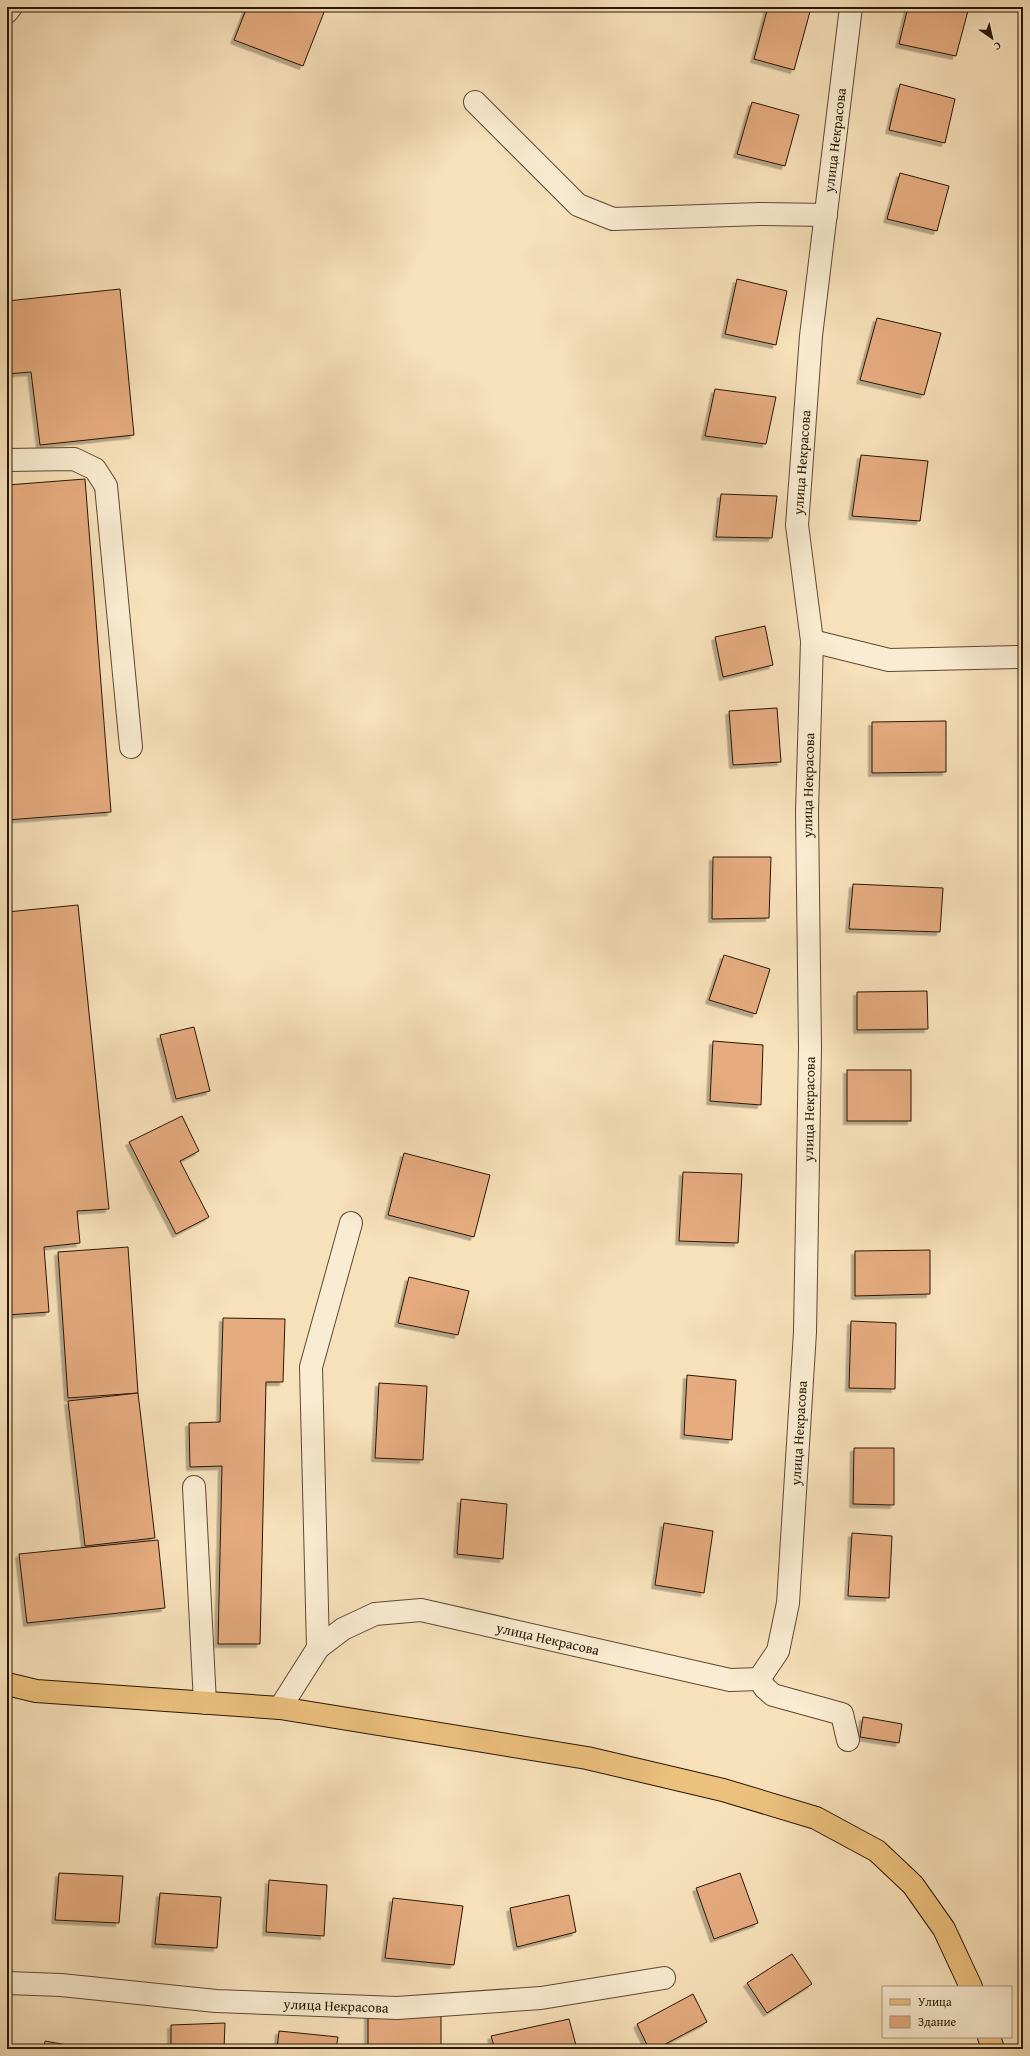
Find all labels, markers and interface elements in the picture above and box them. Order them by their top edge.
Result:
north arrow [972,18,1012,58]
text: С [991,38,1005,55]
street label: улица Некрасова [818,86,851,195]
street label: улица Некрасова [788,409,816,517]
street label: улица Некрасова [797,732,819,839]
street label: улица Некрасова [798,1056,820,1163]
street label: улица Некрасова [785,1380,812,1487]
street label: улица Некрасова [493,1617,602,1660]
legend [882,1986,1012,2038]
text: Улица [918,1993,952,2010]
street label: улица Некрасова [282,1994,389,2018]
text: Здание [918,2013,957,2030]

